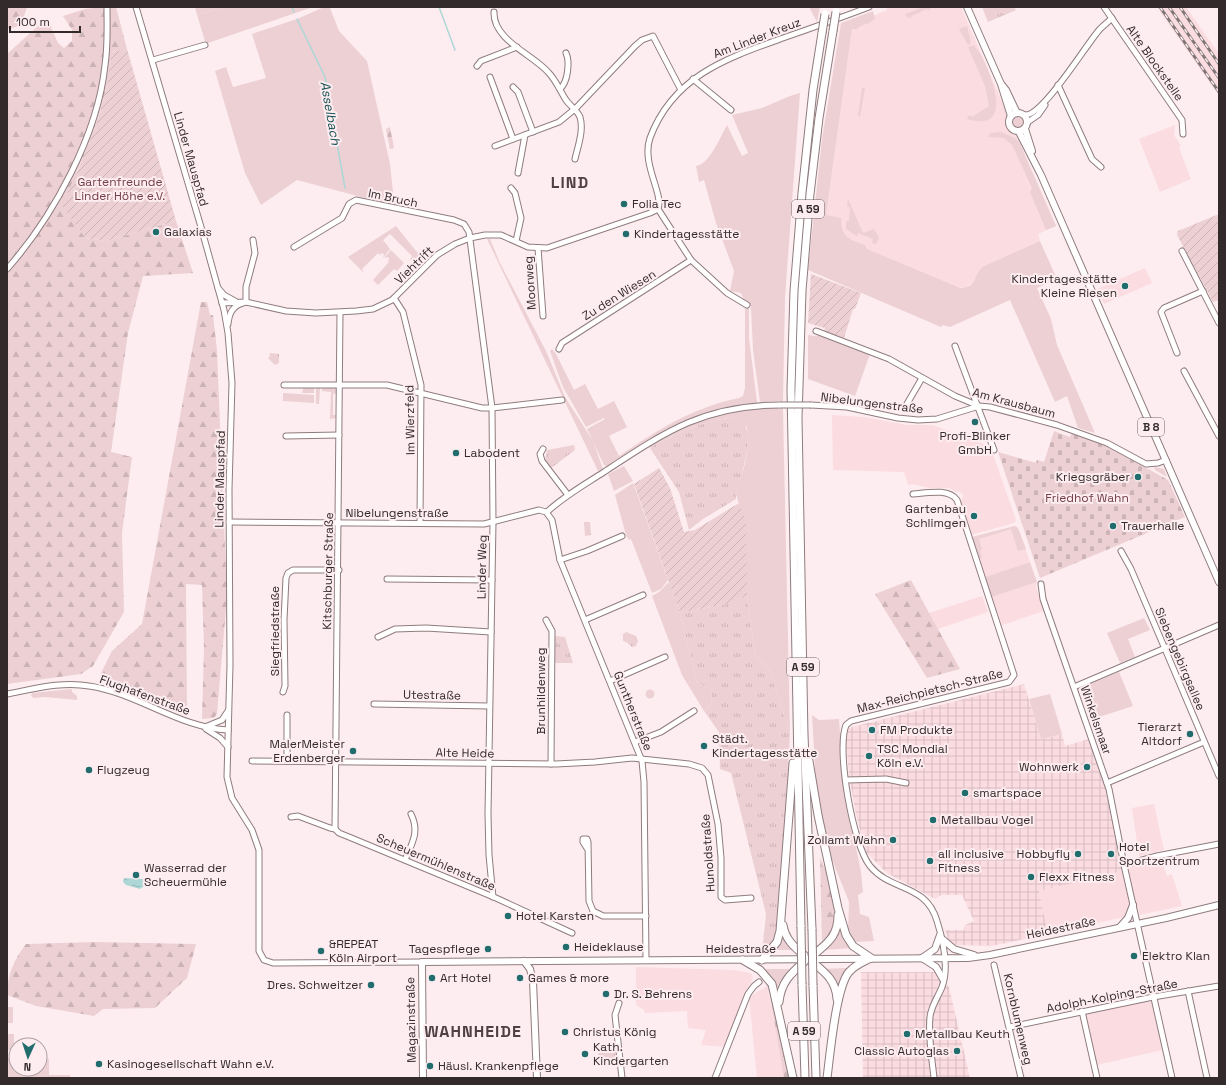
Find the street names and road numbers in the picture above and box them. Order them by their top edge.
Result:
street label: Am Linder Kreuz [711,14,803,62]
street label: Alte Blockstelle [1123,22,1187,104]
street label: Linder Mauspfad [170,110,212,208]
street label: Im Bruch [367,185,419,211]
road number: A 59 [792,200,824,218]
street label: Viehtrift [391,242,437,288]
street label: Moorweg [520,255,540,311]
street label: Zu den Wiesen [579,266,659,324]
street label: Am Krausbaum [971,384,1057,422]
street label: Im Wierzfeld [401,385,419,455]
street label: Nibelungenstraße [820,389,924,417]
road number: B 8 [1138,418,1164,436]
street label: Linder Mauspfad [211,430,229,528]
street label: Nibelungenstraße [345,505,449,521]
street label: Kitschburger Straße [319,512,337,630]
street label: Linder Weg [473,535,491,599]
street label: Siegfriedstraße [267,586,283,676]
street label: Siebengebirgsallee [1151,605,1209,713]
street label: Brunhildenweg [533,648,549,734]
road number: A 59 [787,658,819,676]
street label: Max-Reichpietsch-Straße [855,665,1005,717]
street label: Guntherstraße [610,669,656,753]
street label: Flughafenstraße [97,671,193,719]
street label: Winkelsmaar [1077,683,1115,757]
street label: Utestraße [403,686,461,704]
street label: Alte Heide [435,744,495,762]
street label: Hunoldstraße [697,813,719,893]
street label: Scheuermühlenstraße [374,830,498,894]
street label: Heidestraße [1025,913,1097,943]
street label: Heidestraße [706,941,776,957]
street label: Kornblumenweg [1000,972,1036,1066]
street label: Adolph-Kolping-Straße [1045,975,1179,1017]
street label: Magazinstraße [402,977,420,1063]
road number: A 59 [788,1022,820,1040]

